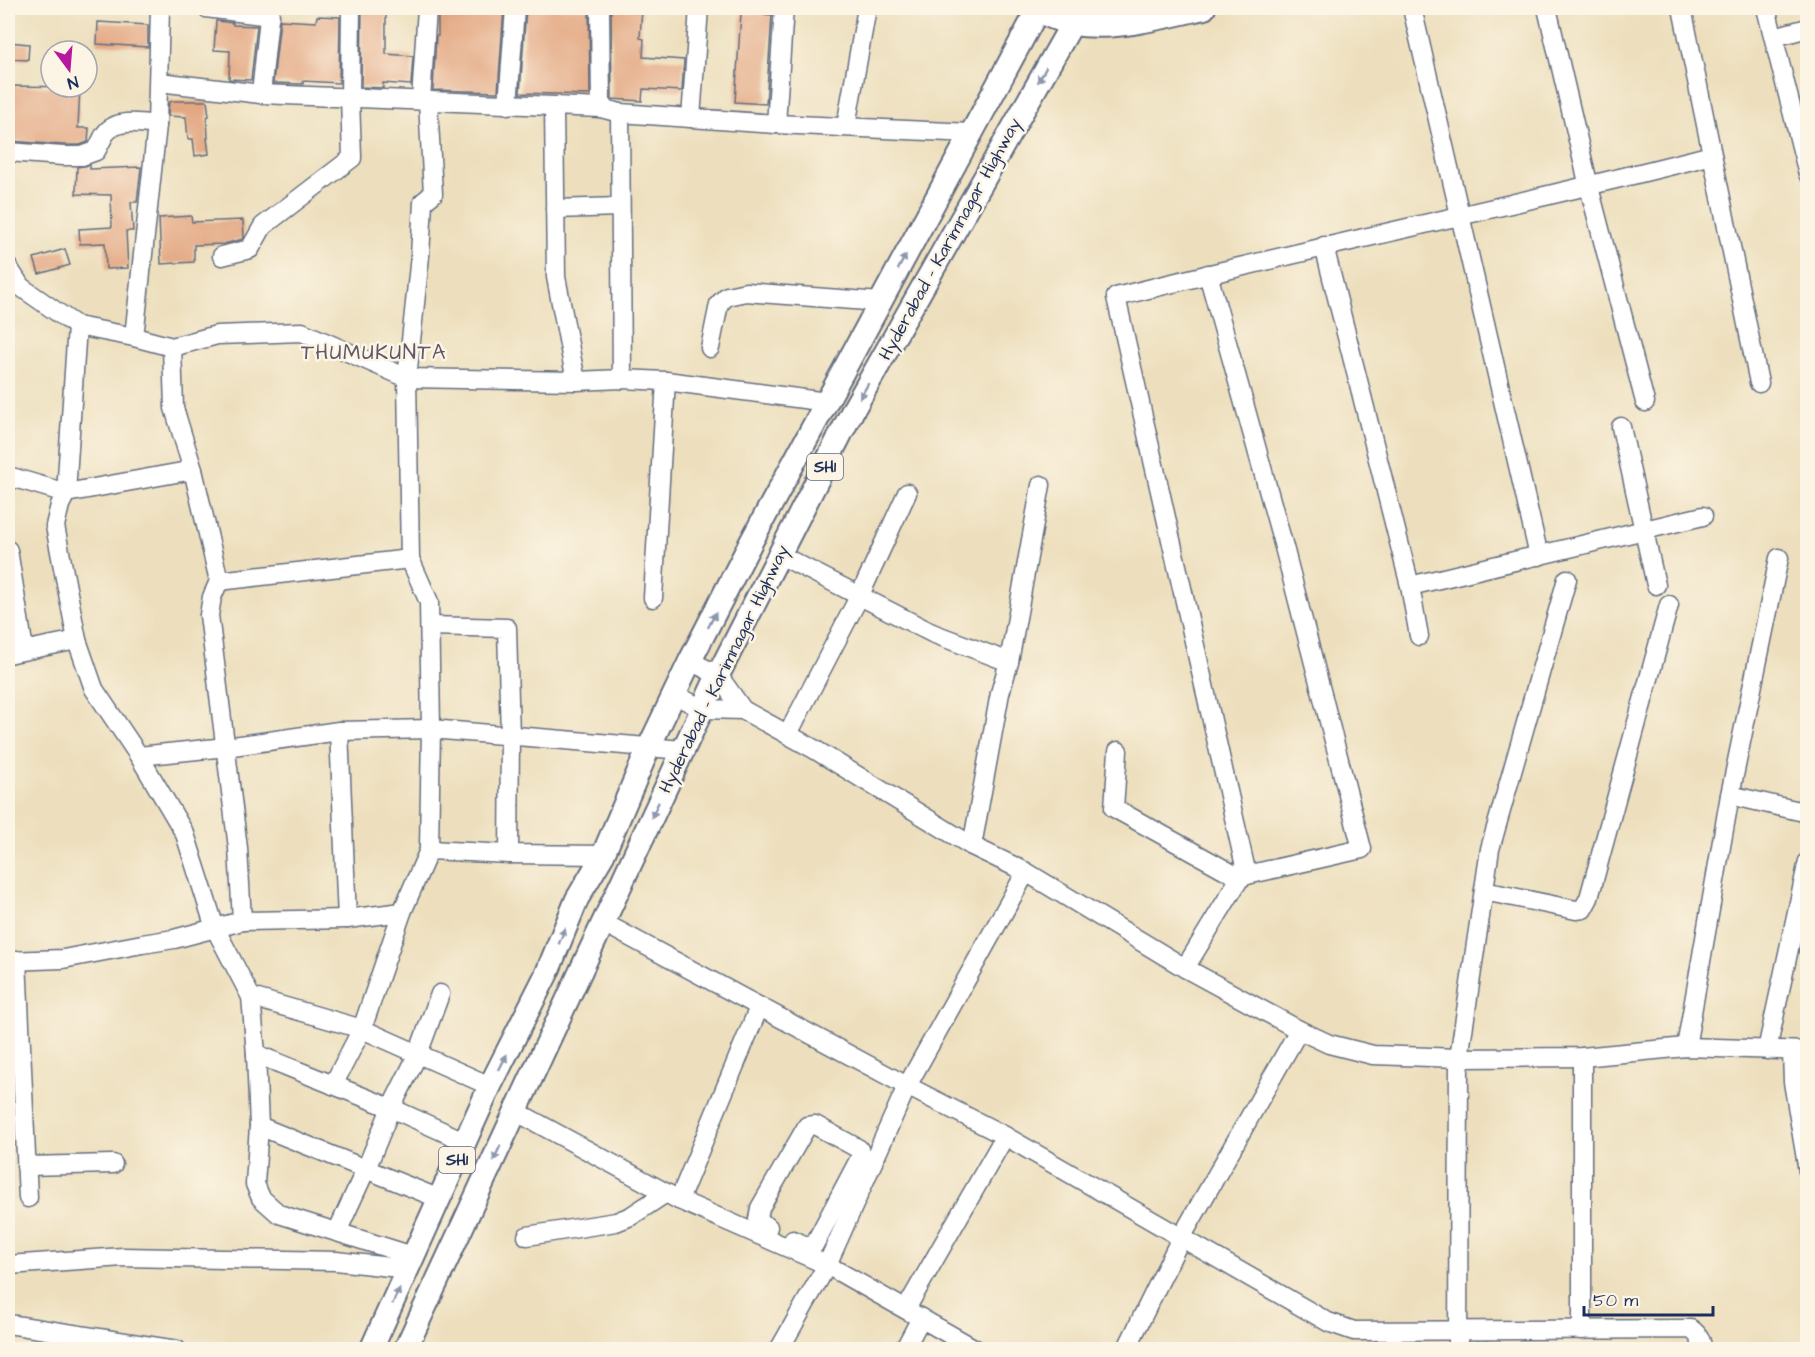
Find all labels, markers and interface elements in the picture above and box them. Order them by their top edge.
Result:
north arrow [39,39,99,99]
one-way arrow [1037,67,1048,83]
text: N [65,71,81,94]
street label: Hyderabad - Karimnagar Highway [873,113,1028,365]
one-way arrow [897,253,907,270]
district label: THUMUKUNTA [301,338,447,367]
one-way arrow [859,383,869,400]
road number: SH1 [807,454,843,480]
street label: Hyderabad - Karimnagar Highway [653,541,796,798]
one-way arrow [707,611,716,628]
one-way arrow [651,801,660,818]
one-way arrow [558,927,567,945]
one-way arrow [498,1053,507,1070]
one-way arrow [493,1145,502,1162]
road number: SH1 [439,1147,475,1173]
scale bar [1584,1279,1713,1317]
one-way arrow [391,1288,400,1305]
text: 50 m [1593,1288,1638,1313]

